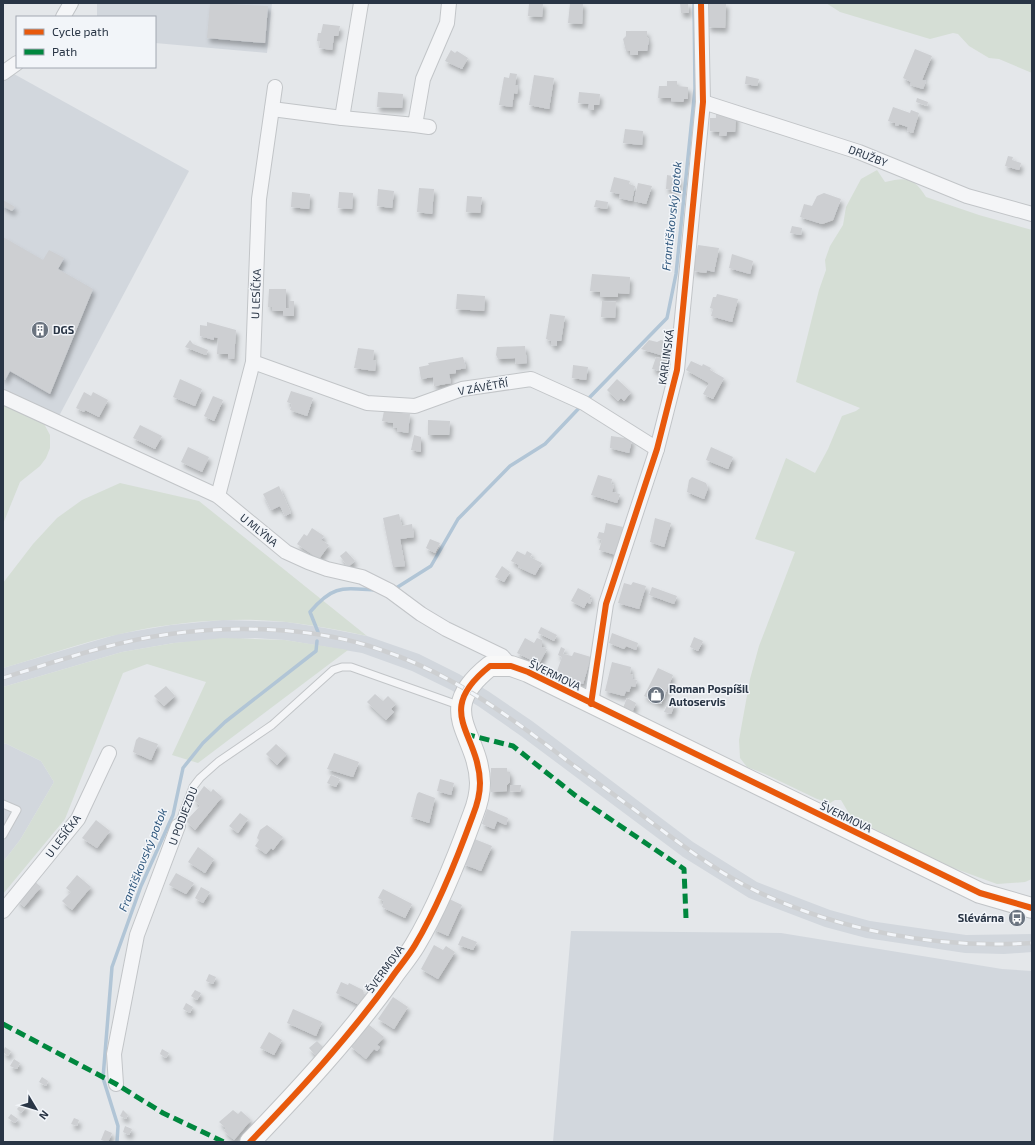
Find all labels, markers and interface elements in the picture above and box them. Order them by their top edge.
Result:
legend [16,16,156,68]
text: Cycle path [52,24,109,38]
text: Path [52,44,77,58]
street label: DRUŽBY [847,142,890,169]
water label: Františkovský potok [658,160,685,271]
street label: U LESÍČKA [248,268,263,319]
building icon: DGS [30,320,50,340]
place label: DGS [53,323,75,336]
street label: KARLINSKÁ [655,328,676,386]
street label: V ZÁVĚTŘÍ [457,376,510,397]
street label: U MLÝNA [238,510,281,549]
street label: ŠVERMOVA [527,656,583,693]
place label: Roman Pospíšil Autoservis [669,682,749,708]
shop icon: Roman Pospíšil Autoservis [646,685,666,705]
street label: U PODJEZDU [165,785,200,847]
street label: ŠVERMOVA [818,798,874,835]
water label: Františkovský potok [115,806,170,914]
street label: U LESÍČKA [42,812,83,860]
bus stop icon: Slévárna [1007,908,1027,928]
place label: Slévárna [958,911,1004,924]
street label: ŠVERMOVA [363,942,406,995]
north arrow [16,1089,56,1129]
text: N [37,1108,52,1123]

